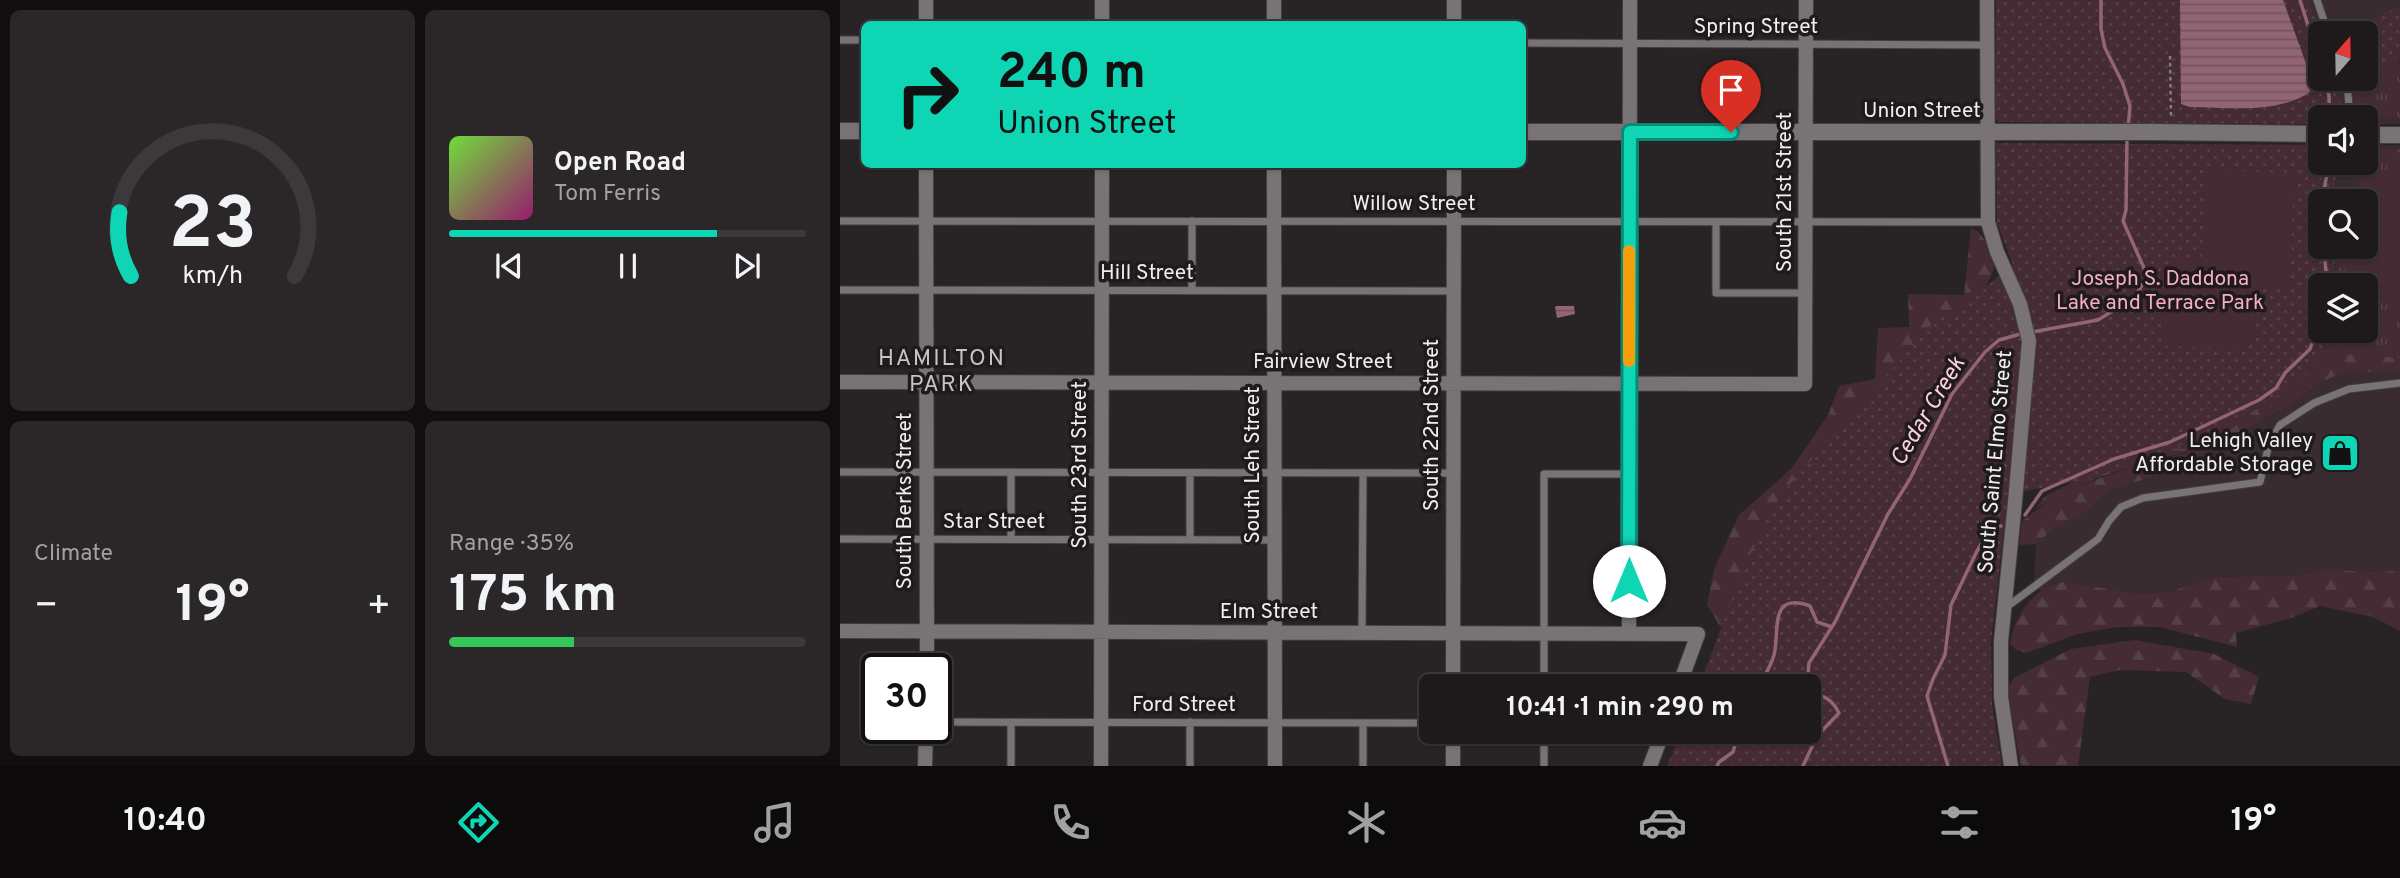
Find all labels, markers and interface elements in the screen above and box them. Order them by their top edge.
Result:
street label: Spring Street [1694,14,1818,41]
north arrow [2308,21,2378,91]
map controls [2308,21,2378,343]
text: 240 m [997,44,1146,106]
icon: right [882,49,973,140]
pin [1701,60,1761,132]
icon: arrive [1712,71,1750,109]
street label: Union Street [1863,98,1981,125]
text: Union Street [997,105,1177,145]
button: sound [2308,105,2378,175]
street label: South 21st Street [1772,112,1799,272]
text: Open Road [554,147,686,180]
text: Tom Ferris [554,180,661,209]
text: 23 [168,183,257,275]
button: search [2308,189,2378,259]
street label: Willow Street [1352,191,1476,218]
icon: previous [490,247,528,285]
icon: pause [609,247,647,285]
icon: next [728,247,766,285]
street label: Hill Street [1100,260,1194,287]
text: km/h [182,261,243,293]
park label: Joseph S. Daddona Lake and Terrace Park [2056,266,2264,317]
button: layers [2308,273,2378,343]
street label: South 22nd Street [1419,339,1446,511]
district label: HAMILTON PARK [878,345,1006,400]
street label: Fairview Street [1253,349,1393,376]
street label: South Saint Elmo Street [1973,349,2019,575]
water label: Cedar Creek [1885,352,1973,472]
street label: South 23rd Street [1067,381,1094,549]
street label: South Leh Street [1240,386,1267,544]
street label: South Berks Street [892,413,919,589]
place label: Lehigh Valley Affordable Storage [2135,428,2313,479]
shop icon: Lehigh Valley Affordable Storage [2319,432,2361,474]
street label: Star Street [943,509,1045,536]
text: Range · 35% [449,530,574,559]
text: Climate [34,540,113,569]
position arrow [1592,544,1666,618]
text: 175 km [449,564,617,630]
text: 19° [175,574,250,640]
text: − [34,583,59,632]
text: + [366,583,391,632]
street label: Elm Street [1220,599,1318,626]
speed limit sign: 30 [861,653,952,744]
street label: Ford Street [1132,692,1236,719]
text: 10:41 · 1 min · 290 m [1506,692,1734,725]
icon: directions [454,798,503,847]
icon: music [750,798,799,847]
icon: phone [1046,798,1095,847]
icon: climate [1342,798,1391,847]
icon: car [1638,798,1687,847]
icon: filters [1935,798,1984,847]
text: 10:40 [124,802,207,842]
text: 19° [2231,802,2276,842]

